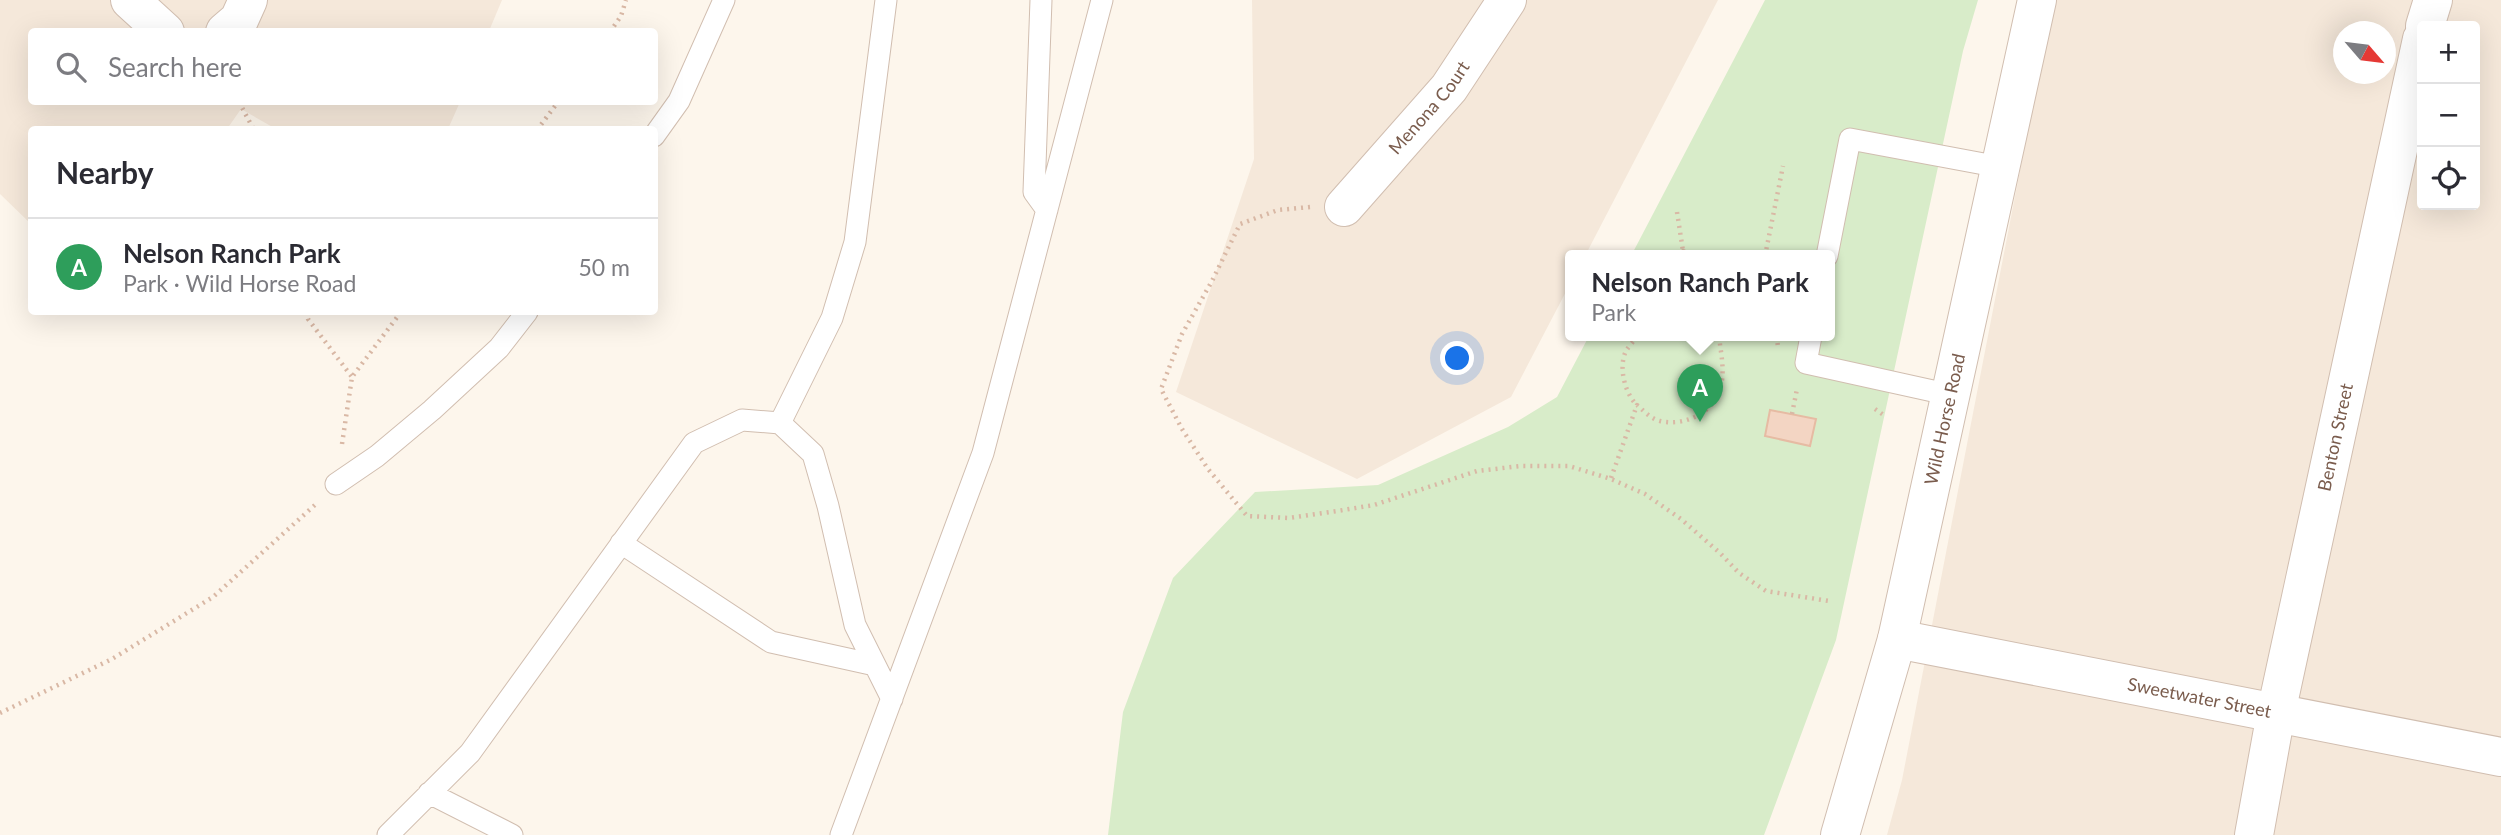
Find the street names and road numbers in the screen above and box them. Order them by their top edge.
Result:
street label: Menona Court [1384,56,1474,158]
street label: Wild Horse Road [1919,351,1969,487]
street label: Benton Street [2312,381,2357,493]
street label: Sweetwater Street [2126,672,2274,722]

